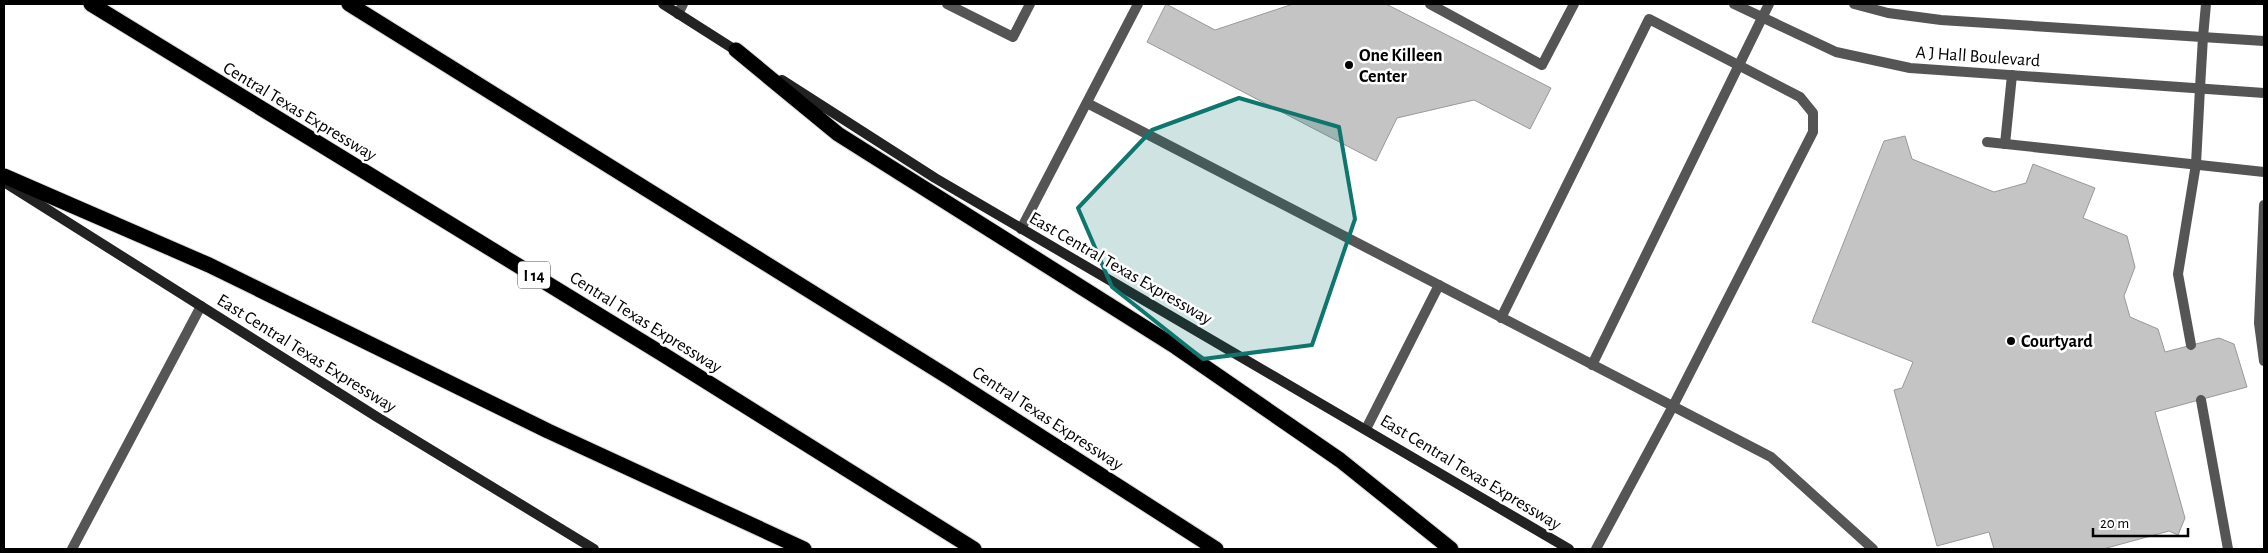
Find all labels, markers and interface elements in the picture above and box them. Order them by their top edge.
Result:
street label: A J Hall Boulevard [1915,44,2041,70]
place label: One Killeen Center [1359,47,1442,86]
street label: Central Texas Expressway [220,59,380,165]
marker: One Killeen Center [1343,59,1355,71]
street label: East Central Texas Expressway [1026,209,1215,329]
road number: I 14 [518,262,550,288]
street label: Central Texas Expressway [566,269,725,377]
street label: East Central Texas Expressway [214,291,400,417]
place label: Courtyard [2021,333,2093,351]
marker: Courtyard [2005,335,2017,347]
street label: Central Texas Expressway [969,363,1126,474]
street label: East Central Texas Expressway [1377,412,1564,534]
scale bar [2093,506,2188,538]
text: 20 m [2100,516,2129,531]

